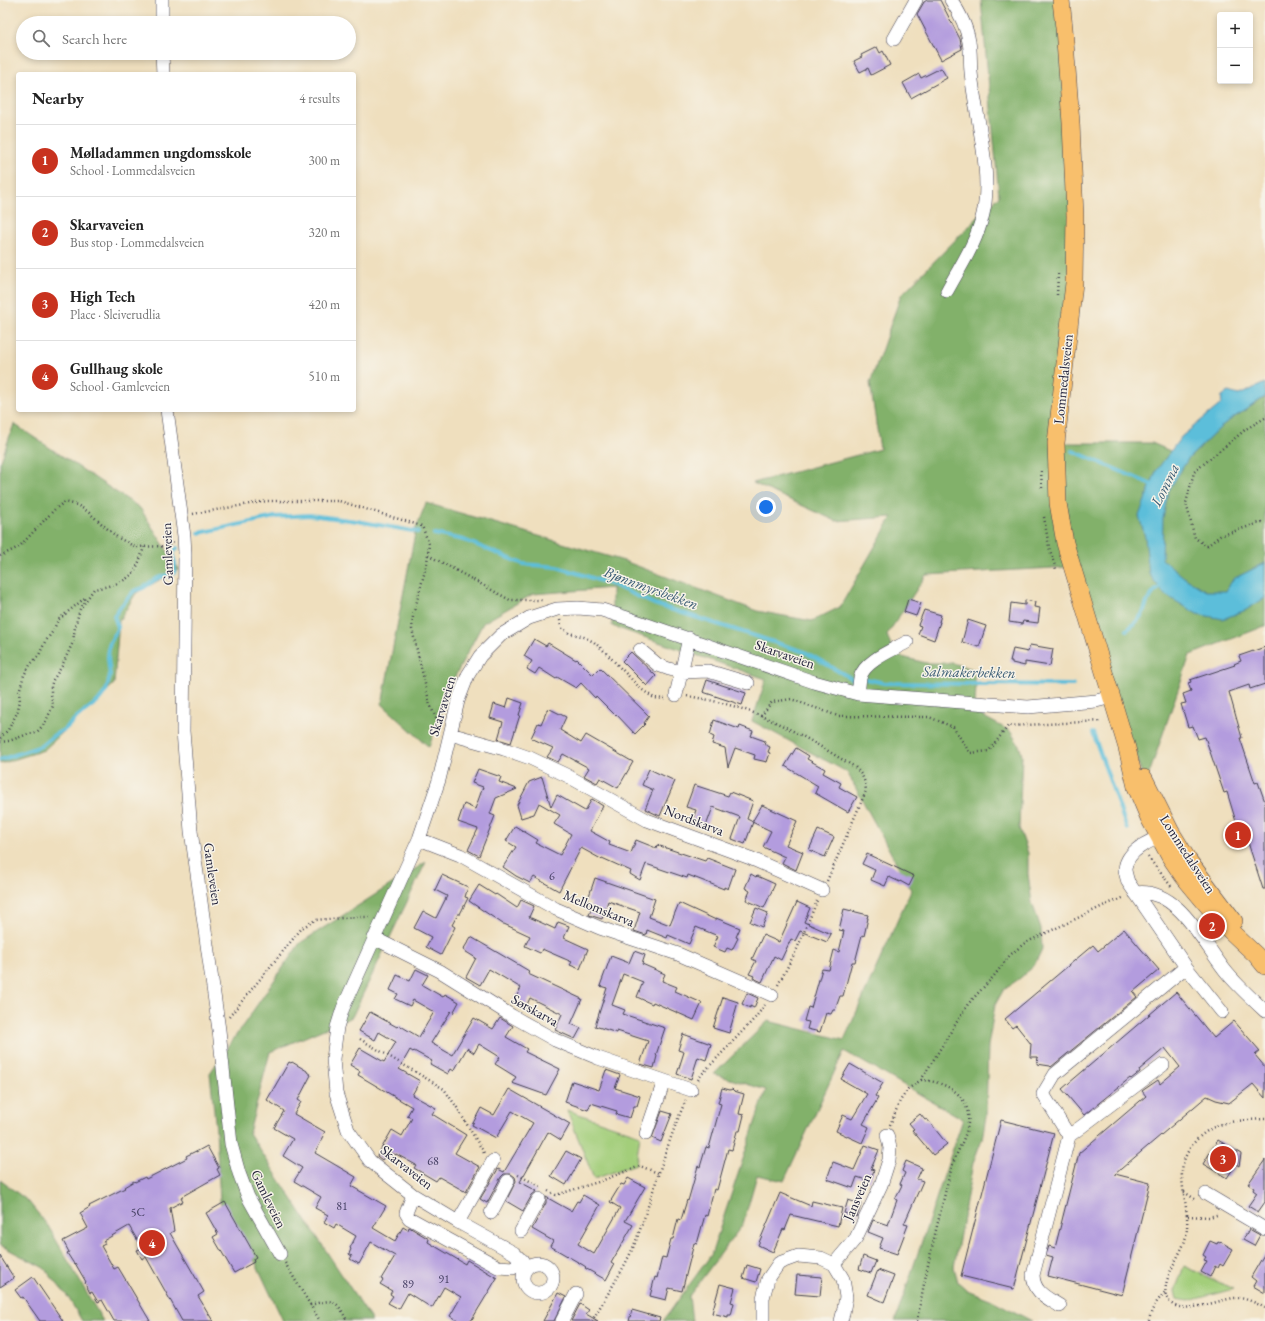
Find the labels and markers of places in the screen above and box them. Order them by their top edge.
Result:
pin: 1 [1225,820,1251,850]
pin: 2 [1199,911,1225,941]
pin: 3 [1210,1144,1236,1174]
pin: 4 [139,1228,165,1258]

